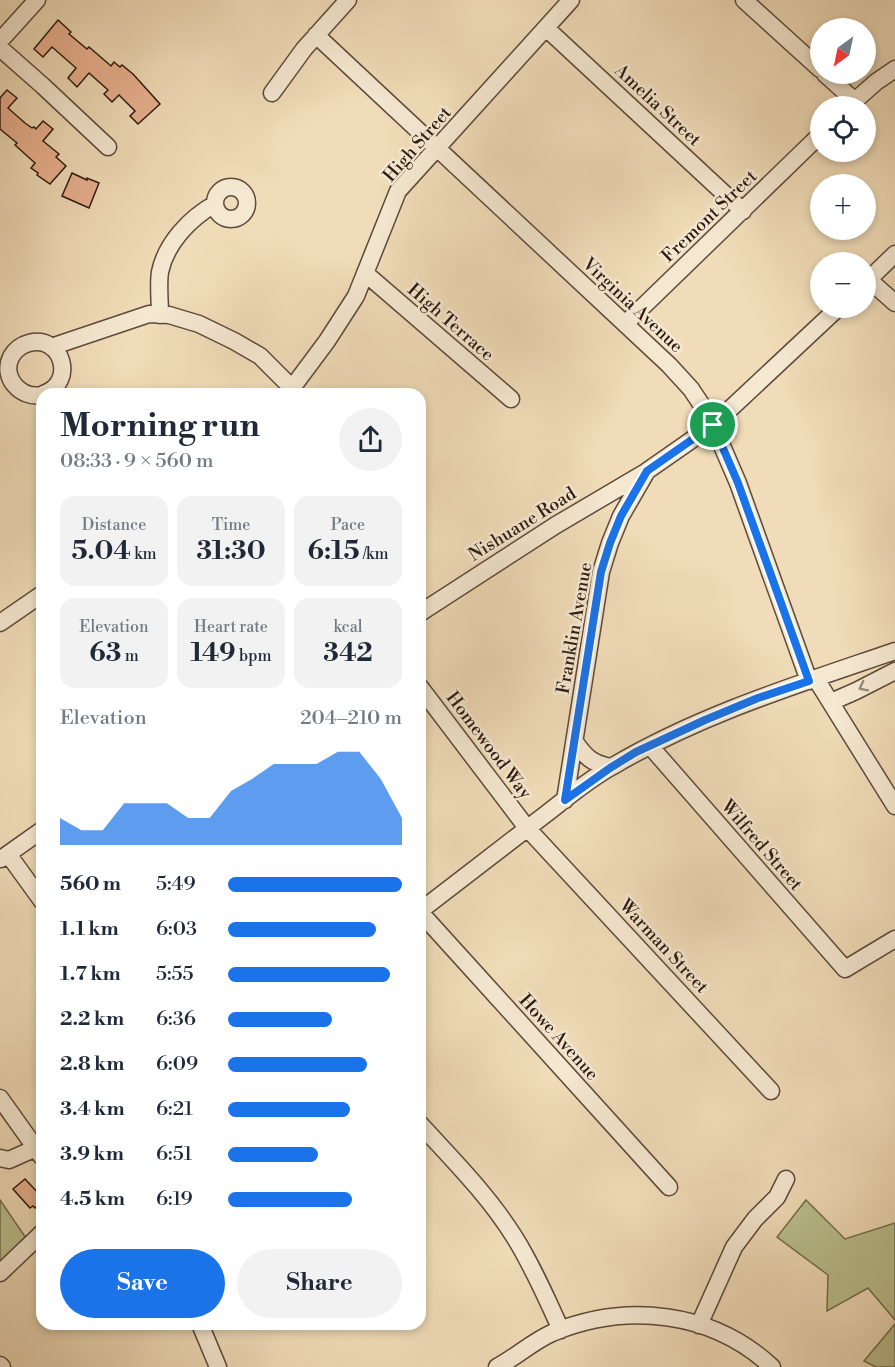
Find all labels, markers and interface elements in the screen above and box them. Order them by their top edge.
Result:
north arrow [810,18,876,84]
map controls [810,18,876,318]
street label: Amelia Street [609,59,706,152]
button: locate [810,96,876,162]
street label: High Street [378,101,457,187]
street label: Fremont Street [657,165,762,268]
button: + [810,174,876,240]
street label: Virginia Avenue [577,252,688,358]
button: − [810,252,876,318]
street label: High Terrace [403,278,499,366]
pin [687,399,738,450]
text: Morning run [60,406,260,447]
button: share [339,408,402,471]
icon: arrive [696,408,729,441]
text: 08:33 · 9 × 560 m [60,449,214,474]
street label: Nishuane Road [464,482,581,567]
text: Distance [82,515,146,535]
text: Time [212,515,250,535]
text: Pace [331,515,365,535]
text: 5.04 [71,535,131,567]
text: 31:30 [196,535,266,567]
text: 6:15 [308,535,360,567]
text: km [131,544,157,564]
text: /km [360,544,388,564]
street label: Franklin Avenue [552,560,597,696]
text: Elevation [79,617,149,637]
text: Heart rate [194,617,268,637]
text: kcal [333,617,363,637]
text: 63 [89,637,121,669]
text: 149 [191,637,236,669]
text: 342 [323,637,373,669]
text: m [121,646,139,666]
text: bpm [236,646,271,666]
one-way arrow [859,680,870,692]
street label: Homewood Way [441,687,537,804]
text: Elevation [60,706,147,731]
text: 204–210 m [300,706,402,731]
street label: Wilfred Street [715,794,808,896]
text: 560 m [60,872,121,897]
text: 5:49 [156,872,196,897]
street label: Warman Street [613,894,714,999]
text: 1.1 km [60,917,119,942]
text: 6:03 [156,917,197,942]
text: 1.7 km [60,962,121,987]
text: 5:55 [156,962,194,987]
street label: Howe Avenue [514,989,604,1085]
text: 2.2 km [60,1007,124,1032]
text: 6:36 [156,1007,196,1032]
text: 2.8 km [60,1052,124,1077]
text: 6:09 [156,1052,198,1077]
text: 3.4 km [60,1097,125,1122]
text: 6:21 [156,1097,193,1122]
text: 3.9 km [60,1142,124,1167]
text: 6:51 [156,1142,192,1167]
text: 4.5 km [60,1187,125,1212]
text: 6:19 [156,1187,193,1212]
button: Save [60,1249,225,1318]
button: Share [237,1249,402,1318]

